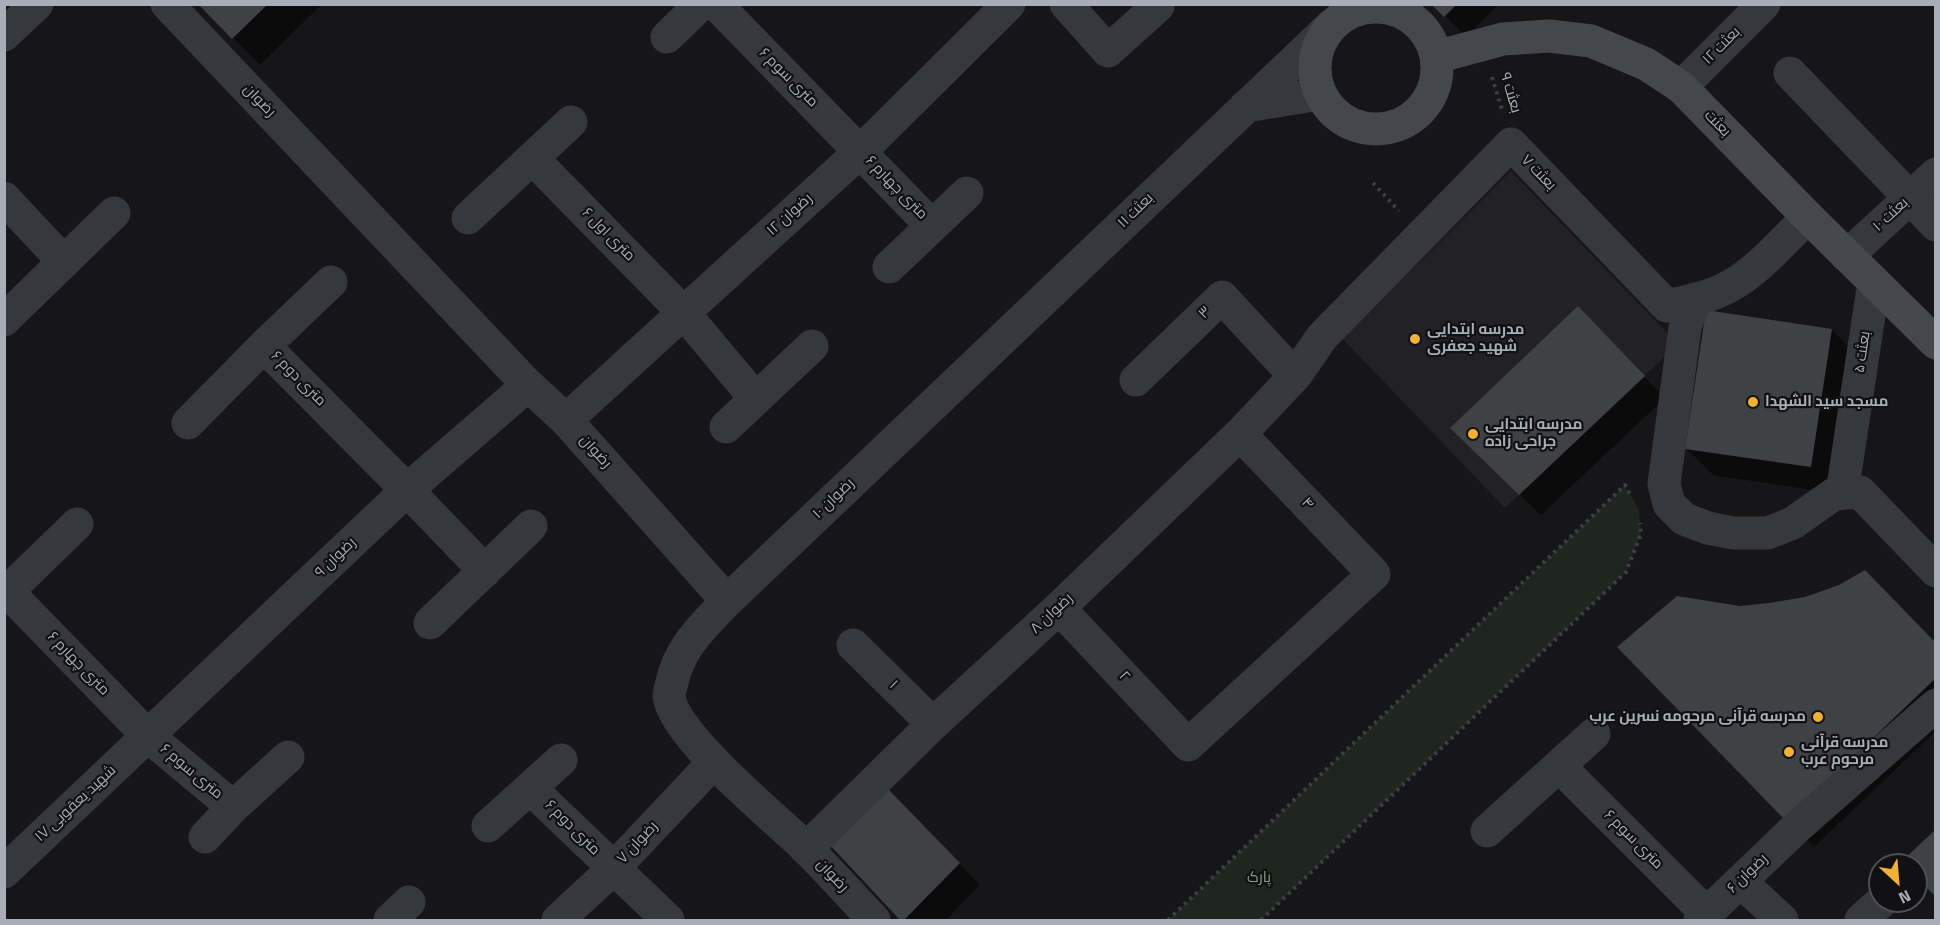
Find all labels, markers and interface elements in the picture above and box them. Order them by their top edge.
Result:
street label: بعثت ۱۲ [1699,23,1745,69]
street label: ۶ متری سوم [755,45,821,111]
street label: بعثت ۹ [1495,71,1525,115]
street label: رضوان [239,81,279,121]
street label: بعثت [1700,107,1734,141]
street label: بعثت ۷ [1517,151,1559,195]
street label: ۶ متری چهارم [861,152,931,224]
street label: رضوان ۱۲ [764,190,816,240]
street label: بعثت ۱۱ [1114,190,1158,232]
street label: بعثت ۱۰ [1870,194,1912,236]
street label: ۶ متری اول [578,205,638,265]
street label: ۳ [1195,303,1215,323]
place label: مدرسه ابتدایی شهید جعفری [1427,321,1524,356]
street label: بعثت ۵ [1851,330,1875,374]
marker: مدرسه ابتدایی شهید جعفری [1408,332,1422,346]
street label: ۶ متری دوم [267,348,329,410]
place label: مسجد سید الشهدا [1765,393,1888,411]
marker: مسجد سید الشهدا [1746,395,1760,409]
place label: مدرسه ابتدایی جراحی زاده [1485,416,1582,451]
marker: مدرسه ابتدایی جراحی زاده [1466,427,1480,441]
street label: رضوان [575,432,615,472]
street label: رضوان ۱۰ [810,475,858,523]
street label: ۴ [1297,494,1317,514]
street label: رضوان ۹ [312,534,360,582]
street label: رضوان ۸ [1027,590,1077,638]
street label: ۶ متری چهارم [43,628,113,700]
street label: ۲ [1115,668,1133,686]
street label: ۱ [885,677,901,693]
place label: مدرسه قرآنی مرحومه نسرین عرب [1589,708,1806,726]
marker: مدرسه قرآنی مرحومه نسرین عرب [1811,710,1825,724]
place label: مدرسه قرآنی مرحوم عرب [1801,734,1888,769]
street label: ۶ متری سوم [156,741,226,803]
marker: مدرسه قرآنی مرحوم عرب [1782,745,1796,759]
street label: شهید یعقوبی ۱۷ [32,762,120,846]
street label: ۶ متری دوم [541,797,603,859]
street label: ۶ متری سوم [1600,807,1666,873]
street label: رضوان ۷ [614,818,662,868]
street label: رضوان ۶ [1724,850,1772,898]
north arrow [1868,853,1928,913]
street label: رضوان [812,856,852,896]
park label: پارک [1247,869,1271,887]
text: N [1895,884,1915,911]

